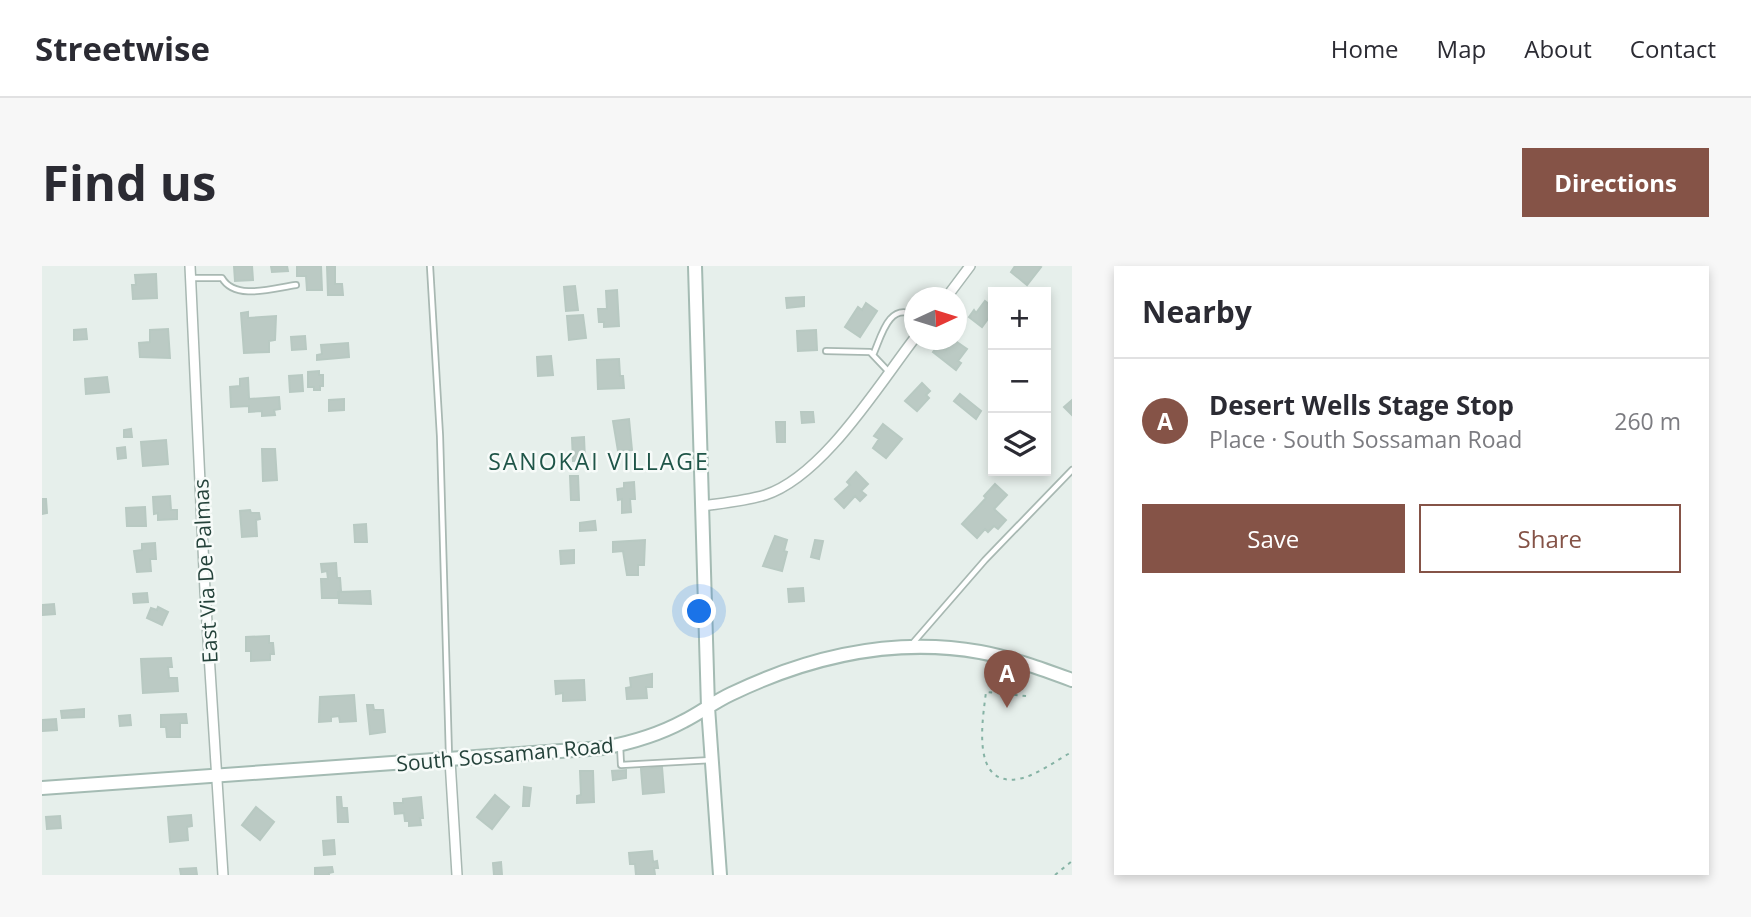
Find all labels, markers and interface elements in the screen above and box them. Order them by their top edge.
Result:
text: Streetwise [35,26,210,71]
text: Home [1331,32,1399,65]
text: Map [1437,32,1486,65]
text: About [1524,32,1592,65]
text: Contact [1630,32,1716,65]
button: Directions [1522,148,1709,217]
text: Find us [42,149,216,215]
north arrow [904,287,967,350]
map controls [988,287,1051,476]
button: + [988,287,1051,350]
text: Nearby [1142,291,1252,332]
button: − [988,350,1051,413]
text: Desert Wells Stage Stop [1209,387,1514,423]
text: A [1157,405,1173,437]
text: 260 m [1614,405,1681,437]
button: layers [988,413,1051,476]
text: Place · South Sossaman Road [1209,423,1522,455]
district label: SANOKAI VILLAGE [488,445,710,477]
street label: East Via De Palmas [186,478,224,664]
button: Save [1142,504,1405,573]
button: Share [1419,504,1681,573]
your location [682,594,716,628]
pin: A [984,650,1030,708]
street label: South Sossaman Road [395,731,615,777]

